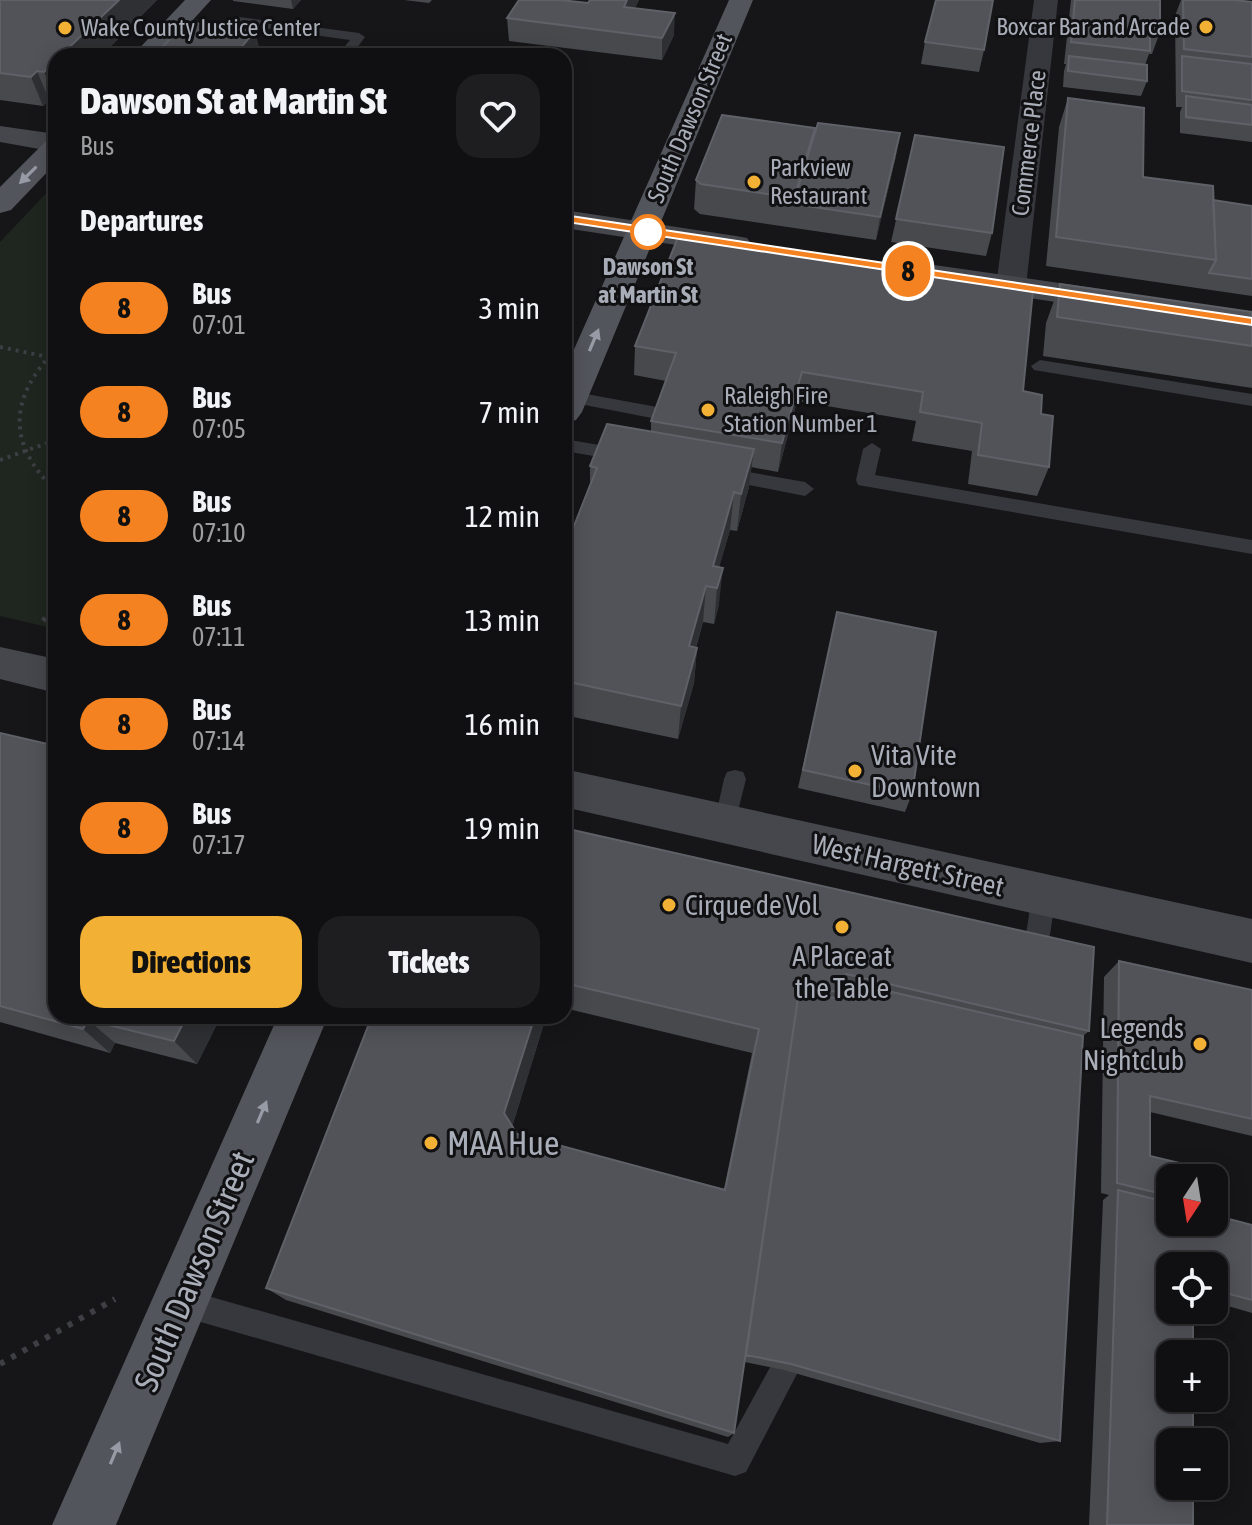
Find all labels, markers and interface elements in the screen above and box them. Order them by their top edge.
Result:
place label: Boxcar Bar and Arcade [996,13,1190,40]
place label: Wake County Justice Center [81,14,321,41]
marker: Boxcar Bar and Arcade [1197,18,1215,36]
marker: Wake County Justice Center [56,19,74,37]
street label: South Dawson Street [642,29,737,206]
street label: Commerce Place [1006,68,1051,217]
button: heart [456,74,540,158]
text: Dawson St at Martin St [80,79,387,122]
text: Bus [80,131,114,161]
place label: Parkview Restaurant [770,154,867,209]
one-way arrow [19,166,38,184]
marker: Parkview Restaurant [745,173,763,191]
text: Departures [80,203,203,237]
marker: Dawson St at Martin St [631,215,665,249]
line badge: 8 [882,245,934,297]
place label: Dawson St at Martin St [598,253,698,308]
text: 8 [901,255,915,287]
text: Bus [192,276,231,310]
text: 3 min [479,291,540,325]
text: 8 [117,292,131,324]
text: 07:01 [192,310,246,340]
one-way arrow [588,328,601,352]
text: Bus [192,380,231,414]
place label: Raleigh Fire Station Number 1 [724,382,878,437]
text: 7 min [479,395,540,429]
text: 8 [117,396,131,428]
marker: Raleigh Fire Station Number 1 [699,401,717,419]
text: 07:05 [192,414,246,444]
text: Bus [192,484,231,518]
text: 12 min [465,499,540,533]
text: 8 [117,500,131,532]
text: 07:10 [192,518,246,548]
text: Bus [192,588,231,622]
text: 13 min [465,603,540,637]
text: 8 [117,604,131,636]
text: 07:11 [192,622,246,652]
text: Bus [192,692,231,726]
text: 16 min [465,707,540,741]
text: 8 [117,708,131,740]
text: 07:14 [192,726,246,756]
place label: Vita Vite Downtown [871,739,981,803]
marker: Vita Vite Downtown [846,762,864,780]
text: Bus [192,796,231,830]
text: 19 min [465,811,540,845]
text: 8 [117,812,131,844]
street label: West Hargett Street [809,827,1007,903]
text: 07:17 [192,830,246,860]
place label: Cirque de Vol [685,889,820,921]
marker: Cirque de Vol [660,896,678,914]
button: Directions [80,916,302,1008]
button: Tickets [318,916,540,1008]
marker: A Place at the Table [833,918,851,936]
place label: A Place at the Table [792,940,892,1004]
place label: Legends Nightclub [1083,1012,1184,1076]
marker: Legends Nightclub [1191,1035,1209,1053]
one-way arrow [256,1100,269,1124]
place label: MAA Hue [447,1123,559,1162]
marker: MAA Hue [422,1134,440,1152]
street label: South Dawson Street [125,1145,262,1396]
north arrow [1156,1164,1228,1236]
map controls [1156,1164,1228,1500]
button: locate [1156,1252,1228,1324]
button: + [1156,1340,1228,1412]
button: − [1156,1428,1228,1500]
one-way arrow [108,1441,121,1465]

